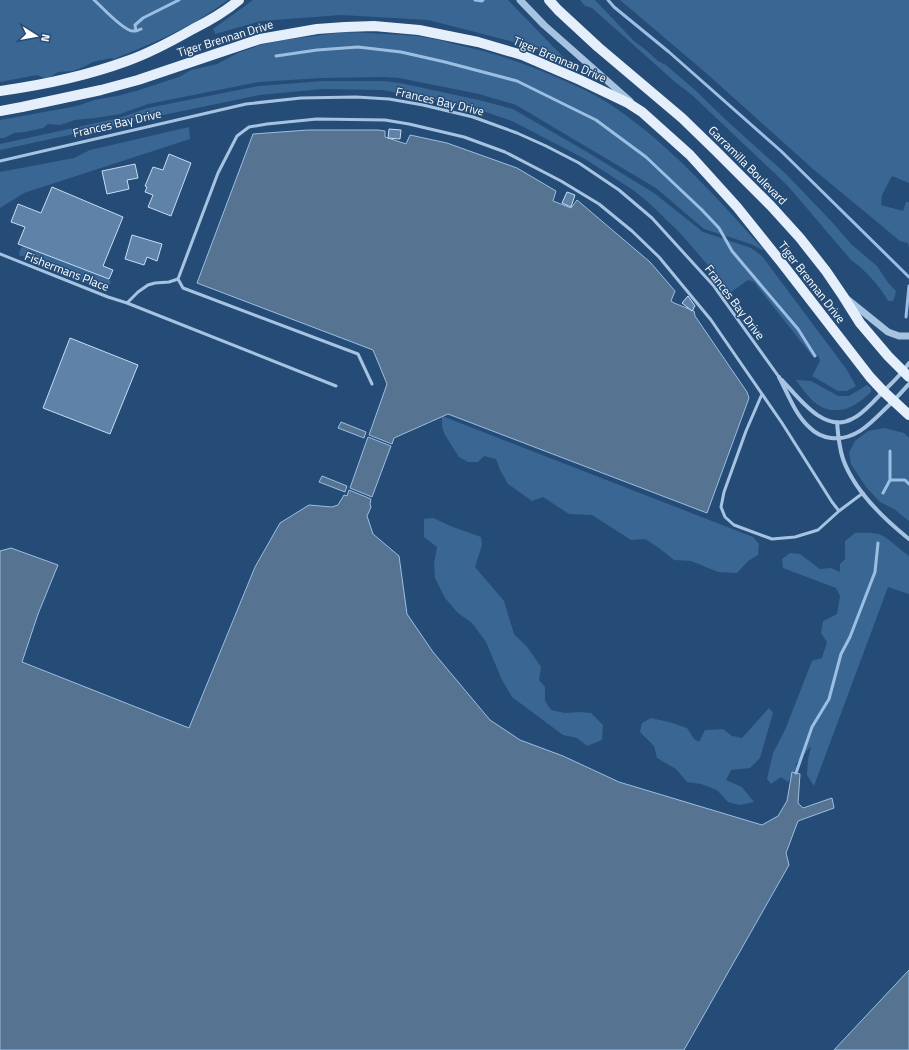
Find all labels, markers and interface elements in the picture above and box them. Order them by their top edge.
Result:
street label: Tiger Brennan Drive [175,14,275,62]
north arrow [16,16,56,56]
street label: Tiger Brennan Drive [510,31,610,87]
text: N [37,33,54,43]
street label: Frances Bay Drive [394,82,486,120]
street label: Frances Bay Drive [71,104,163,142]
street label: Garramilla Boulevard [704,121,792,209]
street label: Tiger Brennan Drive [774,237,850,327]
street label: Fishermans Place [22,246,112,296]
street label: Frances Bay Drive [700,260,770,344]

